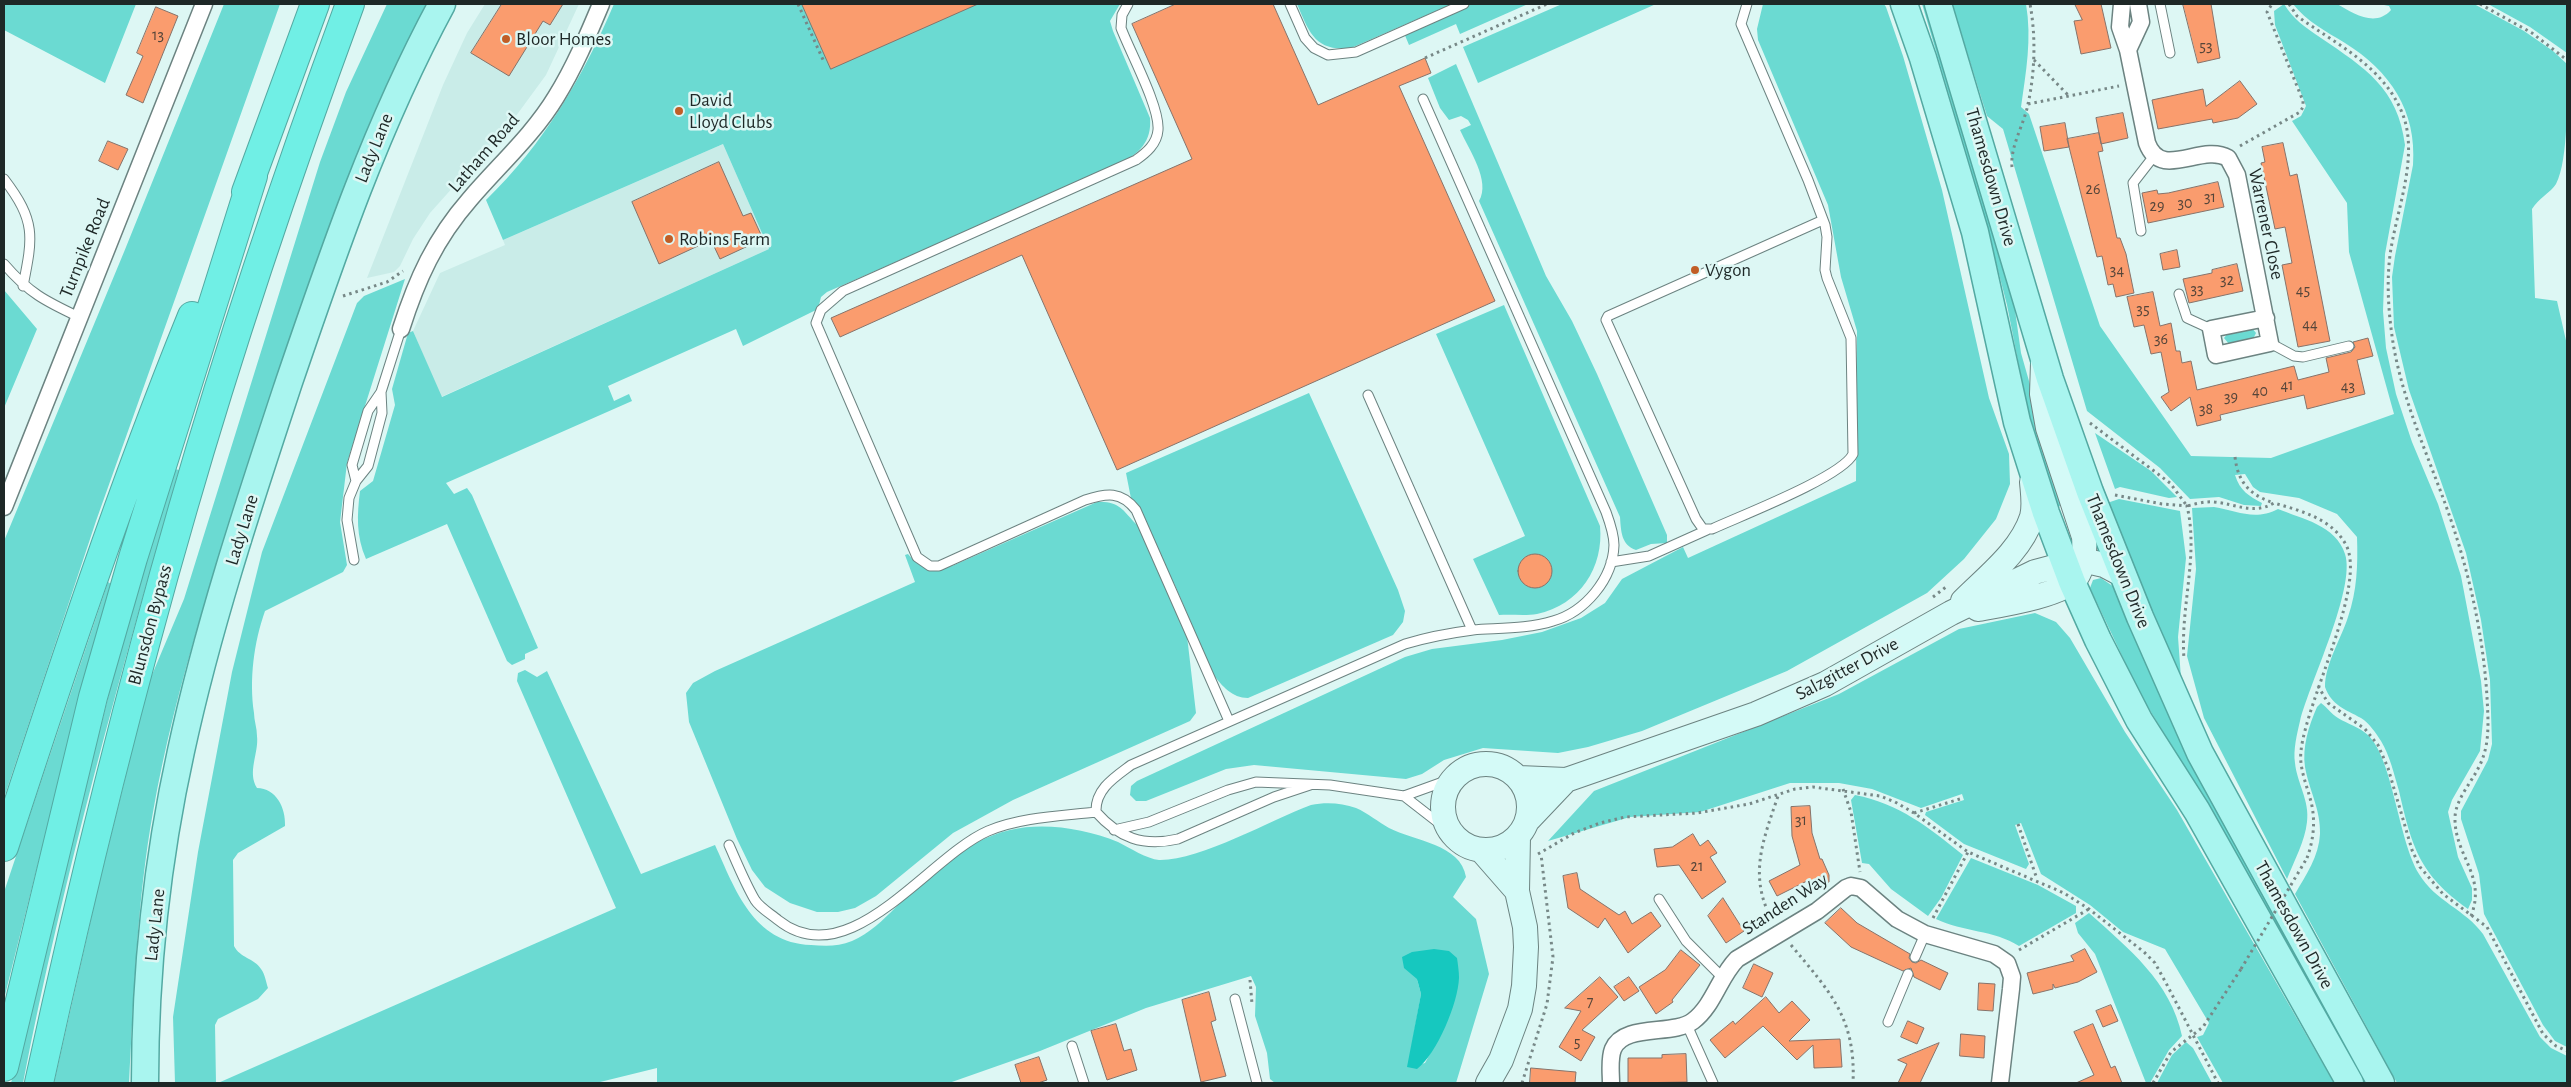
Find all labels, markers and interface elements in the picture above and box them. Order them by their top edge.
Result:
house number: 13 [152,25,164,45]
place label: Bloor Homes [516,28,611,50]
marker: Bloor Homes [500,33,512,45]
house number: 53 [2199,36,2213,56]
place label: David Lloyd Clubs [689,89,773,133]
marker: David Lloyd Clubs [673,105,685,117]
street label: Thamesdown Drive [1960,105,2022,249]
street label: Latham Road [443,109,525,197]
street label: Lady Lane [350,110,398,186]
street label: Warrener Close [2243,166,2289,282]
house number: 26 [2086,179,2100,199]
house number: 31 [2204,187,2216,207]
house number: 30 [2177,193,2193,213]
street label: Turnpike Road [55,195,115,301]
house number: 29 [2150,196,2164,216]
place label: Robins Farm [679,228,770,250]
marker: Robins Farm [663,233,675,245]
place label: Vygon [1705,259,1751,281]
house number: 34 [2110,260,2124,280]
marker: Vygon [1689,264,1701,276]
house number: 32 [2220,270,2234,290]
house number: 33 [2190,279,2204,299]
house number: 45 [2296,280,2310,300]
house number: 35 [2136,299,2150,319]
house number: 44 [2302,314,2318,334]
house number: 36 [2154,329,2168,349]
house number: 41 [2280,375,2294,395]
house number: 43 [2341,376,2355,396]
house number: 40 [2252,381,2268,401]
house number: 39 [2224,387,2238,407]
house number: 38 [2199,399,2213,419]
street label: Thamesdown Drive [2081,491,2155,631]
street label: Lady Lane [220,492,264,568]
street label: Blunsdon Bypass [123,562,177,688]
street label: Salzgitter Drive [1792,632,1902,706]
house number: 31 [1795,810,1807,830]
house number: 21 [1691,856,1703,876]
street label: Thamesdown Drive [2249,857,2339,993]
street label: Standen Way [1738,868,1832,940]
street label: Lady Lane [140,888,170,962]
house number: 7 [1587,992,1593,1012]
house number: 5 [1574,1032,1580,1052]

